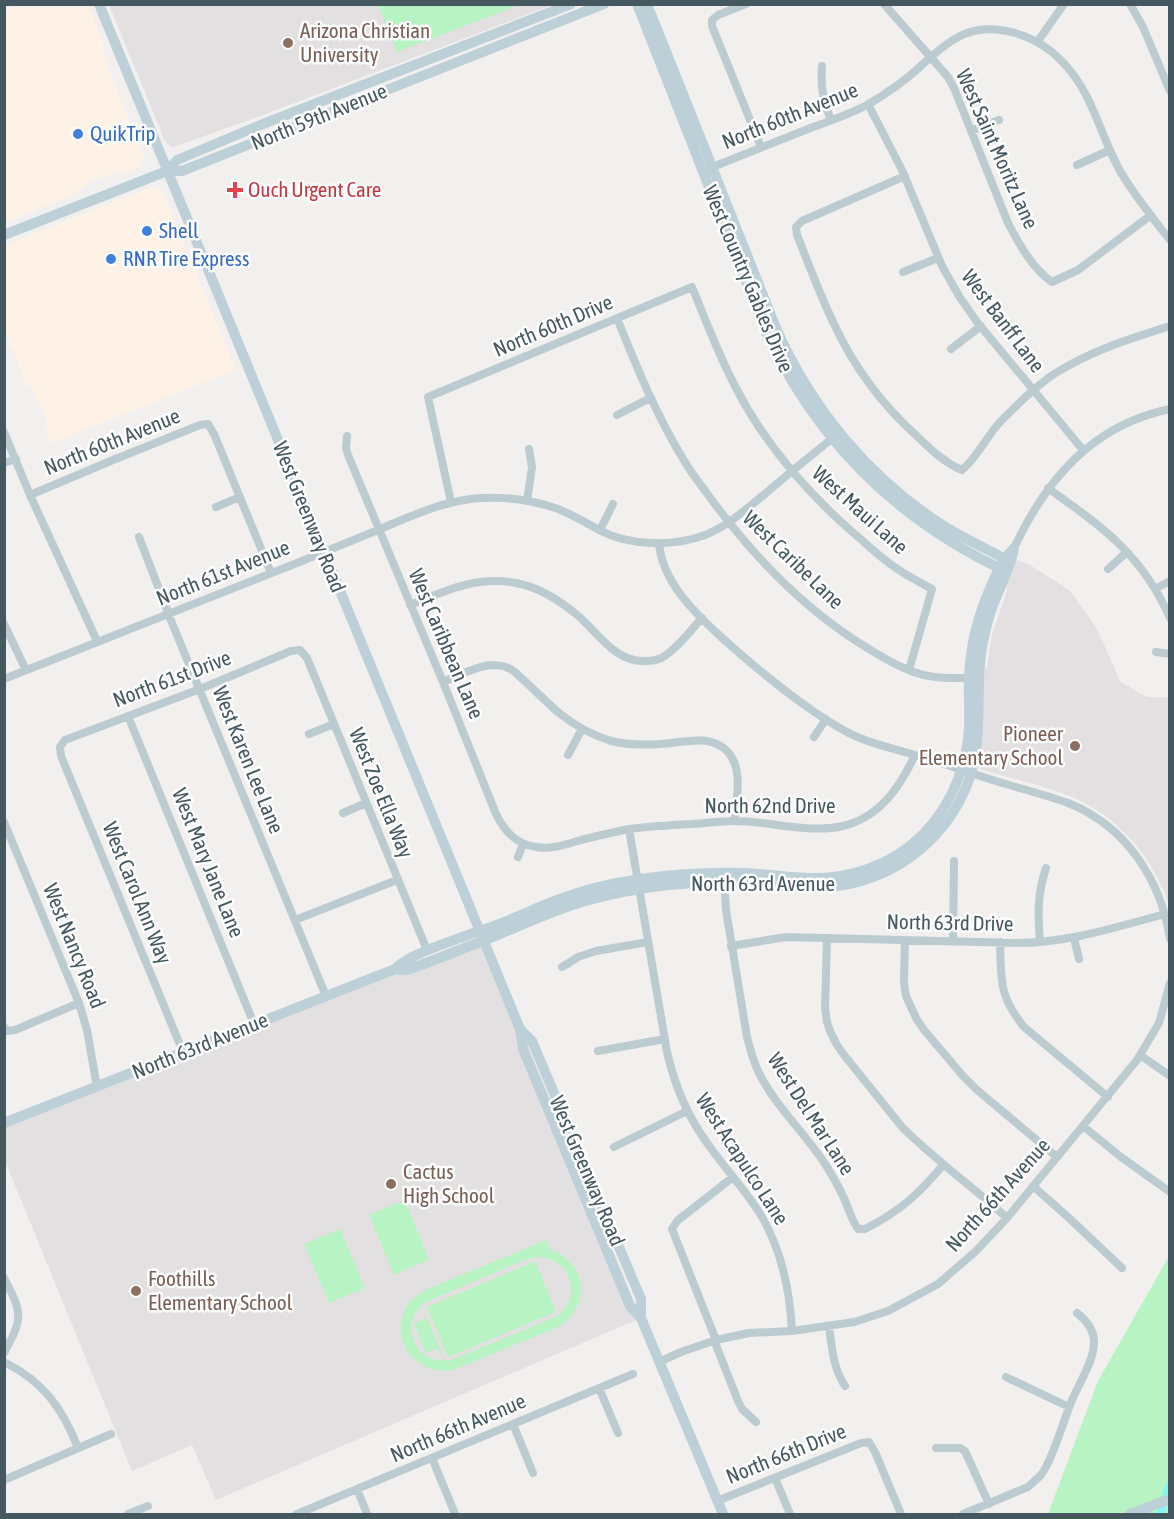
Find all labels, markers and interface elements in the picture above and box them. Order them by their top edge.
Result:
place label: Arizona Christian University [300,18,430,66]
marker: Arizona Christian University [281,36,295,50]
street label: West Saint Moritz Lane [952,65,1044,232]
street label: North 60th Avenue [718,77,861,153]
street label: North 59th Avenue [247,78,390,154]
place label: QuikTrip [90,121,155,145]
marker: QuikTrip [71,127,85,141]
place label: Ouch Urgent Care [248,177,381,201]
marker: Ouch Urgent Care [226,181,244,199]
street label: West Country Gables Drive [699,182,799,376]
place label: Shell [159,218,199,242]
marker: Shell [140,224,154,238]
place label: RNR Tire Express [123,246,249,270]
marker: RNR Tire Express [104,252,118,266]
street label: West Banff Lane [957,264,1050,376]
street label: North 60th Drive [489,289,616,361]
street label: North 60th Avenue [40,403,183,479]
street label: West Greenway Road [269,438,351,596]
street label: West Maui Lane [808,460,913,558]
street label: West Caribe Lane [738,505,849,613]
street label: North 61st Avenue [153,534,293,610]
street label: West Caribbean Lane [404,565,489,722]
street label: North 61st Drive [109,645,234,712]
street label: West Karen Lee Lane [208,683,289,837]
place label: Pioneer Elementary School [919,721,1064,769]
street label: West Zoe Ella Way [345,724,419,861]
marker: Pioneer Elementary School [1068,739,1082,753]
street label: West Mary Jane Lane [168,785,250,941]
street label: North 62nd Drive [705,793,835,817]
street label: West Carol Ann Way [99,818,177,967]
street label: North 63rd Avenue [691,871,835,895]
street label: West Nancy Road [39,880,111,1011]
street label: North 63rd Drive [886,909,1014,935]
street label: North 63rd Avenue [128,1007,271,1083]
street label: West Del Mar Lane [763,1048,860,1179]
street label: West Acapulco Lane [691,1088,794,1229]
street label: West Greenway Road [545,1092,630,1249]
street label: North 66th Avenue [940,1133,1054,1256]
place label: Cactus High School [403,1159,495,1207]
marker: Cactus High School [384,1177,398,1191]
place label: Foothills Elementary School [148,1266,293,1314]
marker: Foothills Elementary School [129,1284,143,1298]
street label: North 66th Avenue [386,1388,529,1466]
street label: North 66th Drive [722,1418,849,1488]

